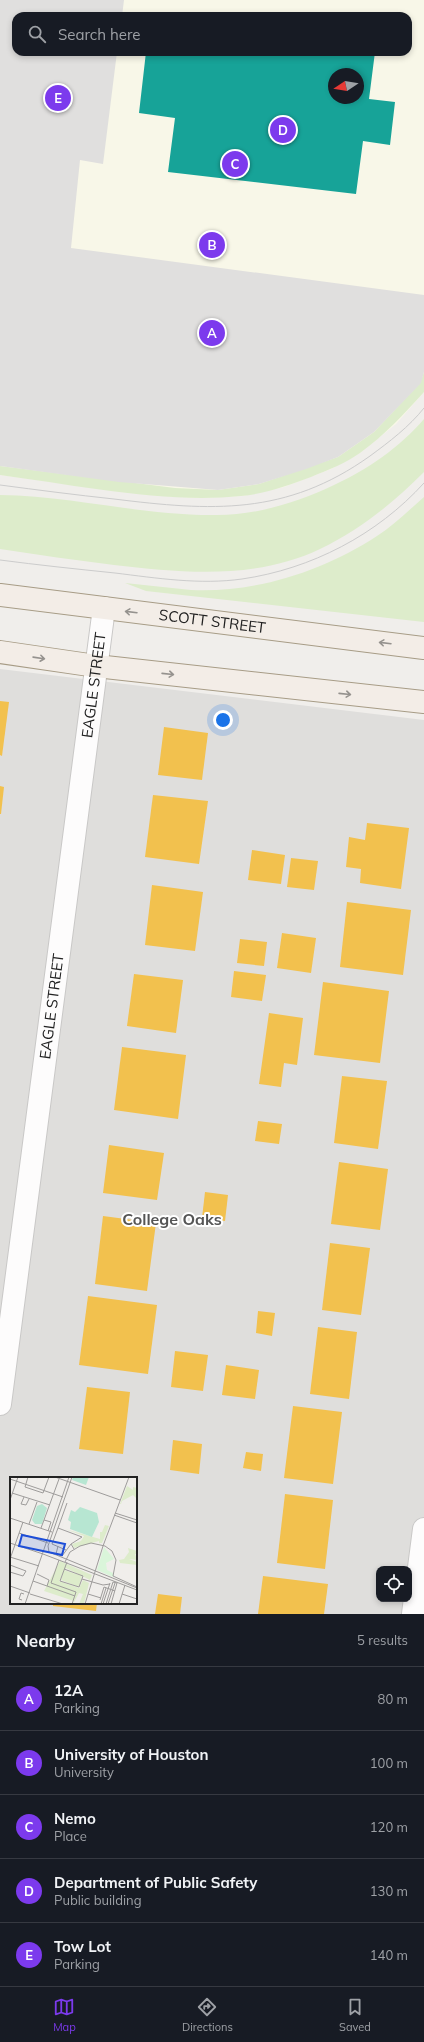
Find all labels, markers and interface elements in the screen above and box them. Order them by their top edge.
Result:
search box [12,12,412,56]
icon: search [26,23,48,45]
text: Search here [58,25,140,44]
north arrow [328,68,364,104]
pin: E [45,83,71,113]
pin: D [270,115,296,145]
pin: C [222,149,248,179]
pin: B [199,230,225,260]
pin: A [199,318,225,348]
street label: SCOTT STREET [158,605,267,637]
one-way arrow [125,608,138,616]
street label: EAGLE STREET [77,631,110,739]
one-way arrow [379,639,392,647]
one-way arrow [32,654,45,662]
one-way arrow [161,670,174,678]
one-way arrow [338,690,351,697]
your location [213,710,233,730]
street label: EAGLE STREET [35,952,68,1060]
district label: College Oaks [122,1209,222,1229]
inset map [10,1477,137,1604]
map controls [376,1566,412,1602]
button: locate [376,1566,412,1602]
text: Nearby [16,1630,75,1651]
text: 5 results [357,1632,408,1648]
text: 12A [54,1681,83,1700]
text: A [24,1691,34,1707]
text: 80 m [378,1691,408,1707]
text: Parking [54,1700,100,1716]
text: University of Houston [54,1745,208,1764]
text: B [25,1755,33,1771]
text: 100 m [370,1755,408,1771]
text: University [54,1764,114,1780]
text: Nemo [54,1809,96,1828]
text: C [25,1819,33,1835]
text: 120 m [370,1819,408,1835]
text: Place [54,1828,87,1844]
text: Department of Public Safety [54,1873,257,1892]
text: D [24,1883,34,1899]
text: 130 m [370,1883,408,1899]
text: Public building [54,1892,142,1908]
text: Tow Lot [54,1937,111,1956]
text: E [25,1947,33,1963]
text: 140 m [370,1947,408,1963]
text: Parking [54,1956,100,1972]
tab: Map [53,1996,76,2034]
tab: Directions [182,1996,233,2034]
tab: Saved [339,1996,371,2034]

